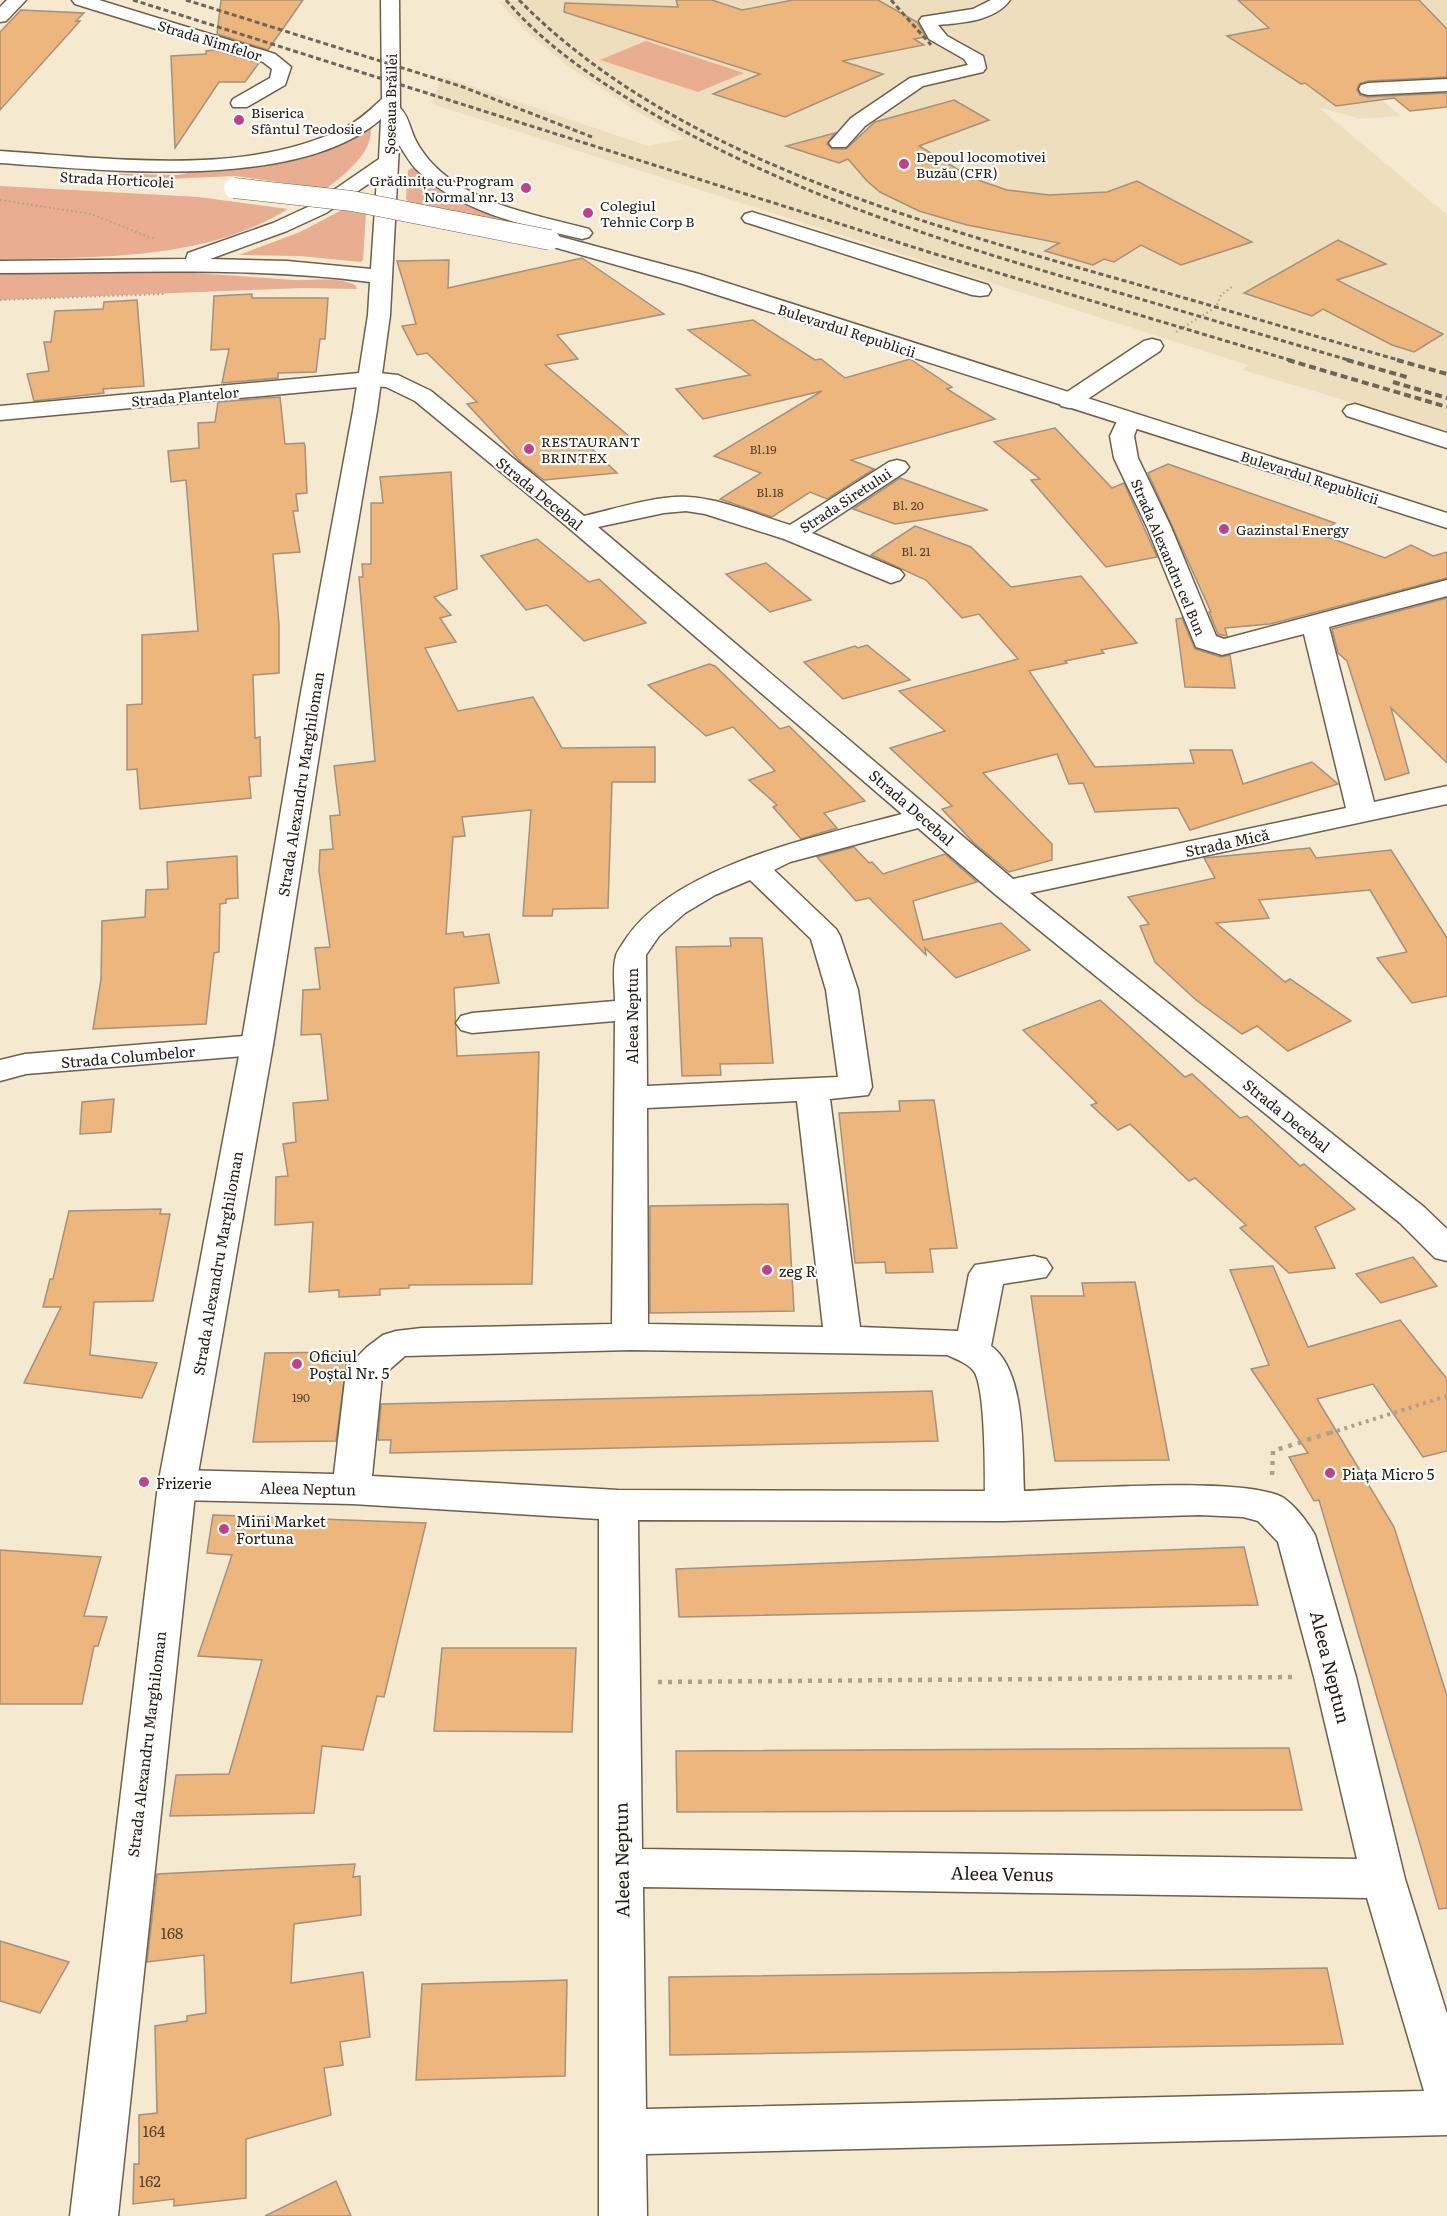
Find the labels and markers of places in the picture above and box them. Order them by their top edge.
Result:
place label: Biserica Sfântul Teodosie [251,102,362,138]
marker: Biserica Sfântul Teodosie [232,113,246,127]
place label: Depoul locomotivei Buzău (CFR) [916,146,1046,182]
marker: Depoul locomotivei Buzău (CFR) [897,157,911,171]
place label: Grădinița cu Program Normal nr. 13 [370,170,514,206]
marker: Grădinița cu Program Normal nr. 13 [519,181,533,195]
place label: Colegiul Tehnic Corp B [600,195,694,231]
marker: Colegiul Tehnic Corp B [581,206,595,220]
place label: RESTAURANT BRINTEX [541,431,640,467]
marker: RESTAURANT BRINTEX [522,442,536,456]
place label: Gazinstal Energy [1236,519,1350,539]
marker: Gazinstal Energy [1217,522,1231,536]
place label: zeg R [779,1259,816,1282]
marker: zeg R [760,1263,774,1277]
place label: Oficiul Poștal Nr. 5 [309,1344,390,1384]
marker: Oficiul Poștal Nr. 5 [290,1357,304,1371]
place label: Piața Micro 5 [1342,1462,1435,1485]
marker: Piața Micro 5 [1323,1466,1337,1480]
place label: Frizerie [156,1471,212,1494]
marker: Frizerie [137,1475,151,1489]
place label: Mini Market Fortuna [236,1509,326,1549]
marker: Mini Market Fortuna [217,1522,231,1536]

